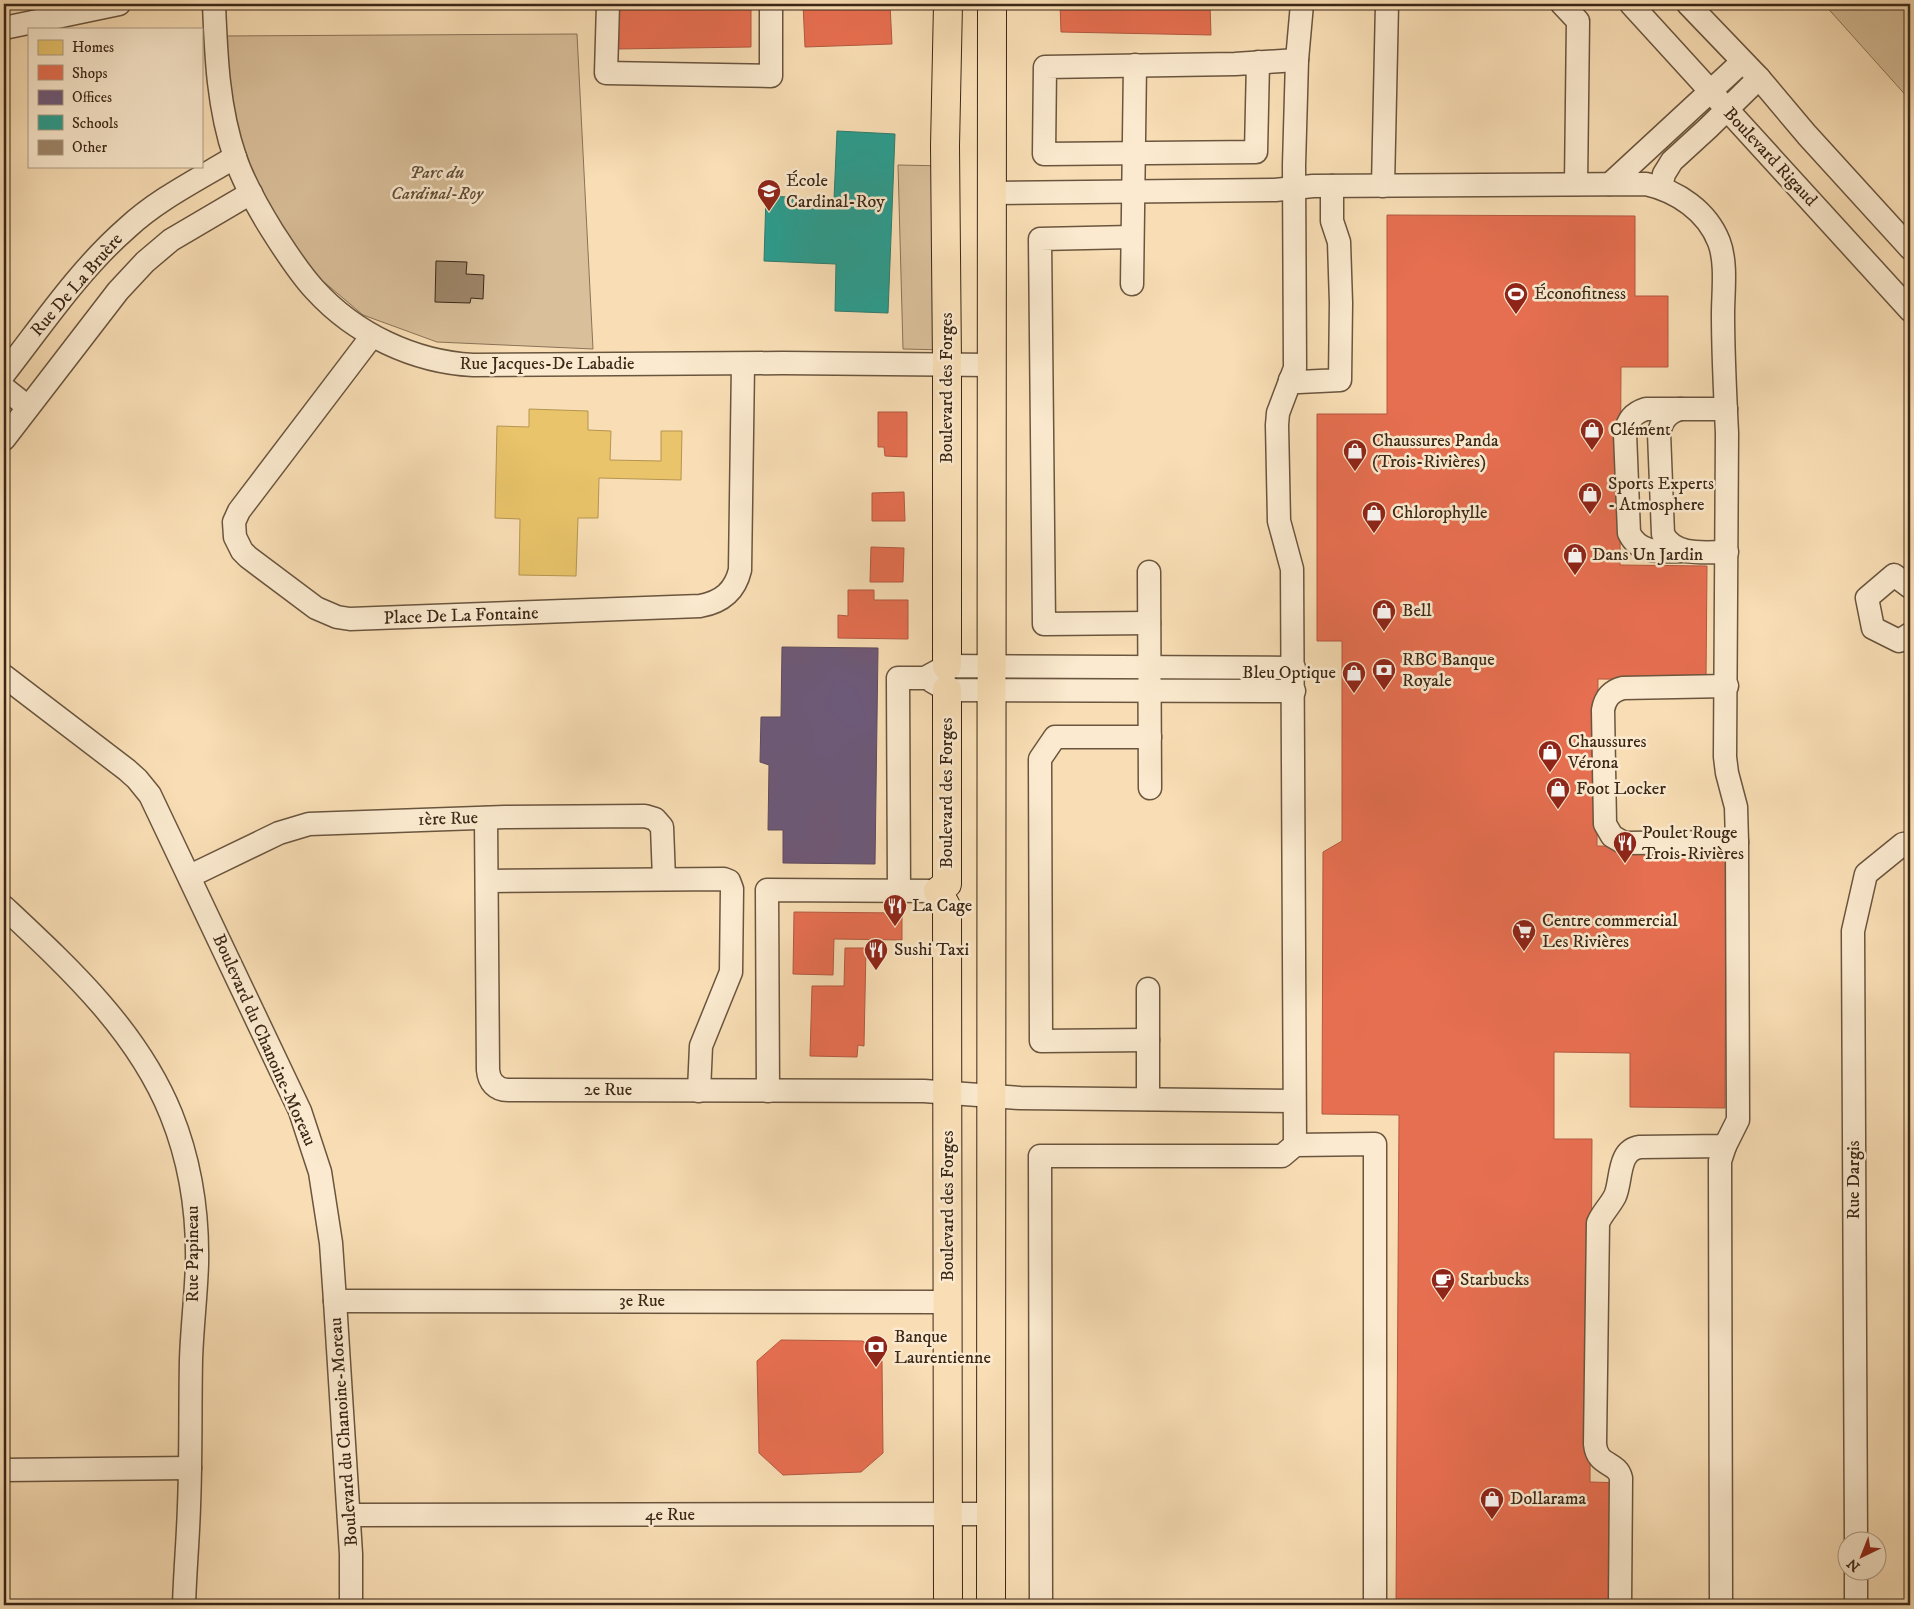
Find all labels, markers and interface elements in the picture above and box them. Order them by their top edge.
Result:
legend [28,28,202,168]
text: Homes [72,38,114,57]
text: Shops [72,64,108,83]
text: Offices [72,88,112,107]
street label: Boulevard Rigaud [1719,103,1821,211]
text: Schools [72,114,118,133]
text: Other [72,138,107,157]
park label: Parc du Cardinal-Roy [391,162,484,205]
place label: École Cardinal-Roy [786,170,885,213]
school or university icon: École Cardinal-Roy [756,178,782,212]
street label: Rue De La Bruère [26,229,128,341]
sports icon: Éconofitness [1503,281,1529,315]
place label: Éconofitness [1534,283,1626,305]
street label: Boulevard des Forges [936,312,958,464]
street label: Rue Jacques-De Labadie [459,353,635,375]
shop icon: Clément [1579,417,1605,451]
place label: Clément [1610,419,1671,441]
place label: Chaussures Panda (Trois-Rivières) [1372,430,1499,473]
shop icon: Chaussures Panda (Trois-Rivières) [1342,438,1368,472]
place label: Sports Experts - Atmosphere [1608,473,1714,516]
shop icon: Sports Experts - Atmosphere [1577,481,1603,515]
shop icon: Chlorophylle [1361,500,1387,534]
place label: Chlorophylle [1392,502,1488,524]
shop icon: Dans Un Jardin [1562,542,1588,576]
place label: Dans Un Jardin [1592,544,1704,566]
shop icon: Bell [1371,598,1397,632]
place label: Bell [1402,600,1432,622]
street label: Place De La Fontaine [383,602,539,630]
place label: RBC Banque Royale [1402,649,1495,692]
bank icon: RBC Banque Royale [1371,657,1397,691]
shop icon: Bleu Optique [1341,660,1367,694]
place label: Bleu Optique [1242,662,1336,684]
street label: Boulevard des Forges [936,717,958,869]
place label: Chaussures Vérona [1567,731,1647,774]
shop icon: Chaussures Vérona [1537,739,1563,773]
shop icon: Foot Locker [1545,776,1571,810]
place label: Foot Locker [1576,778,1666,800]
street label: 1ère Rue [418,807,478,831]
place label: Poulet Rouge Trois-Rivières [1642,822,1744,865]
restaurant icon: Poulet Rouge Trois-Rivières [1612,830,1638,864]
restaurant icon: La Cage [882,893,908,927]
place label: La Cage [912,895,972,917]
place label: Centre commercial Les Rivières [1542,910,1678,953]
supermarket icon: Centre commercial Les Rivières [1511,918,1537,952]
street label: Boulevard du Chanoine-Moreau [207,931,321,1150]
restaurant icon: Sushi Taxi [863,937,889,971]
place label: Sushi Taxi [894,939,969,961]
street label: 2e Rue [584,1079,632,1101]
street label: Boulevard des Forges [937,1130,959,1282]
street label: Rue Dargis [1843,1140,1865,1220]
street label: Rue Papineau [182,1205,204,1302]
cafe icon: Starbucks [1430,1267,1456,1301]
place label: Starbucks [1460,1269,1529,1291]
street label: 3e Rue [619,1290,665,1312]
street label: Boulevard du Chanoine-Moreau [325,1316,363,1547]
place label: Banque Laurentienne [894,1326,991,1369]
bank icon: Banque Laurentienne [863,1334,889,1368]
shop icon: Dollarama [1479,1486,1505,1520]
place label: Dollarama [1510,1488,1586,1510]
street label: 4e Rue [645,1504,695,1526]
north arrow [1836,1532,1886,1582]
text: N [1843,1554,1864,1575]

